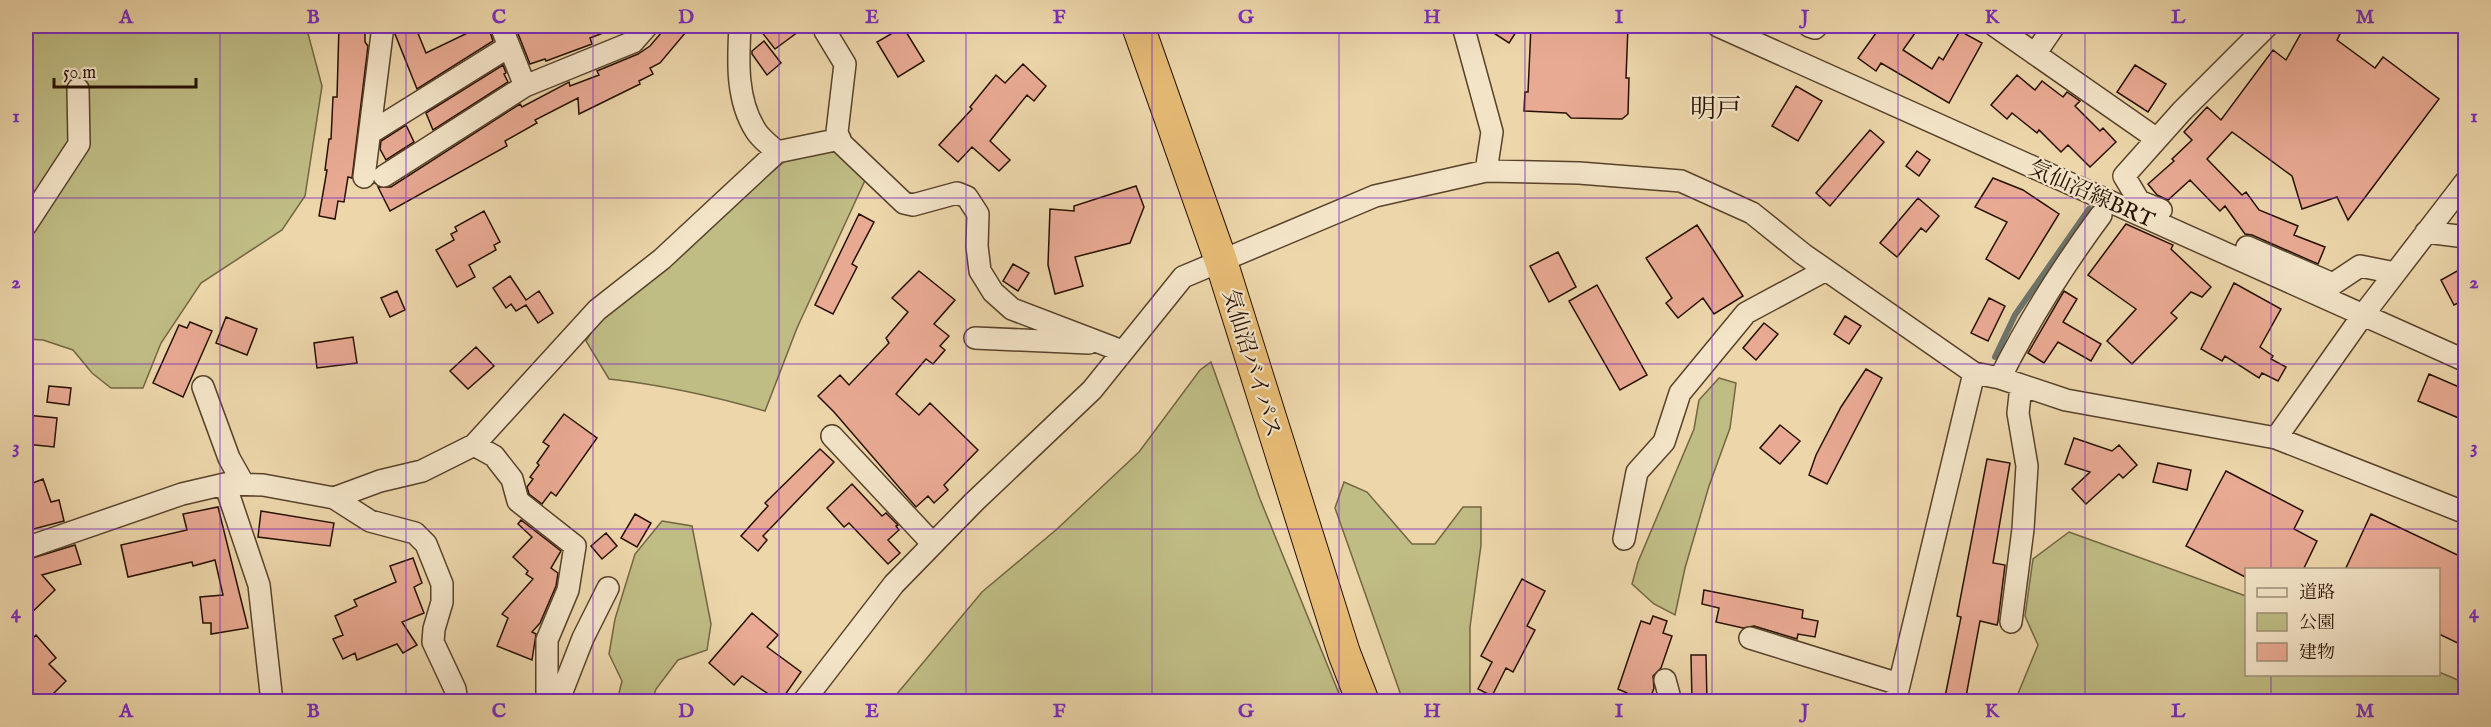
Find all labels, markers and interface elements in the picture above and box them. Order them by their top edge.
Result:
text: A [118,5,134,30]
text: B [306,5,320,30]
text: C [492,5,506,30]
text: D [678,5,694,30]
text: E [865,5,879,30]
text: F [1053,5,1066,30]
text: G [1238,5,1255,30]
text: H [1423,5,1441,30]
text: I [1615,5,1624,30]
text: J [1798,5,1810,30]
text: K [1985,5,2001,30]
text: L [2171,5,2186,30]
text: M [2356,5,2375,30]
scale bar [54,51,196,89]
text: 50 m [63,62,96,85]
district label: 明戸 [1690,93,1742,126]
text: 1 [12,104,20,129]
text: 1 [2470,104,2478,129]
street label: 気仙沼線BRT [2024,155,2158,235]
text: 2 [11,270,21,295]
text: 2 [2469,270,2479,295]
street label: 気仙沼バイパス [1215,286,1287,441]
text: 3 [12,435,20,460]
text: 3 [2470,435,2478,460]
legend [2245,568,2440,676]
text: 道路 [2299,582,2335,605]
text: 4 [11,600,22,625]
text: 4 [2469,600,2480,625]
text: 公園 [2299,612,2335,635]
text: 建物 [2299,642,2335,665]
text: A [118,699,134,724]
text: B [306,699,320,724]
text: C [492,699,506,724]
text: D [678,699,694,724]
text: E [865,699,879,724]
text: F [1053,699,1066,724]
text: G [1238,699,1255,724]
text: H [1423,699,1441,724]
text: I [1615,699,1624,724]
text: J [1798,699,1810,724]
text: K [1985,699,2001,724]
text: L [2171,699,2186,724]
text: M [2356,699,2375,724]

